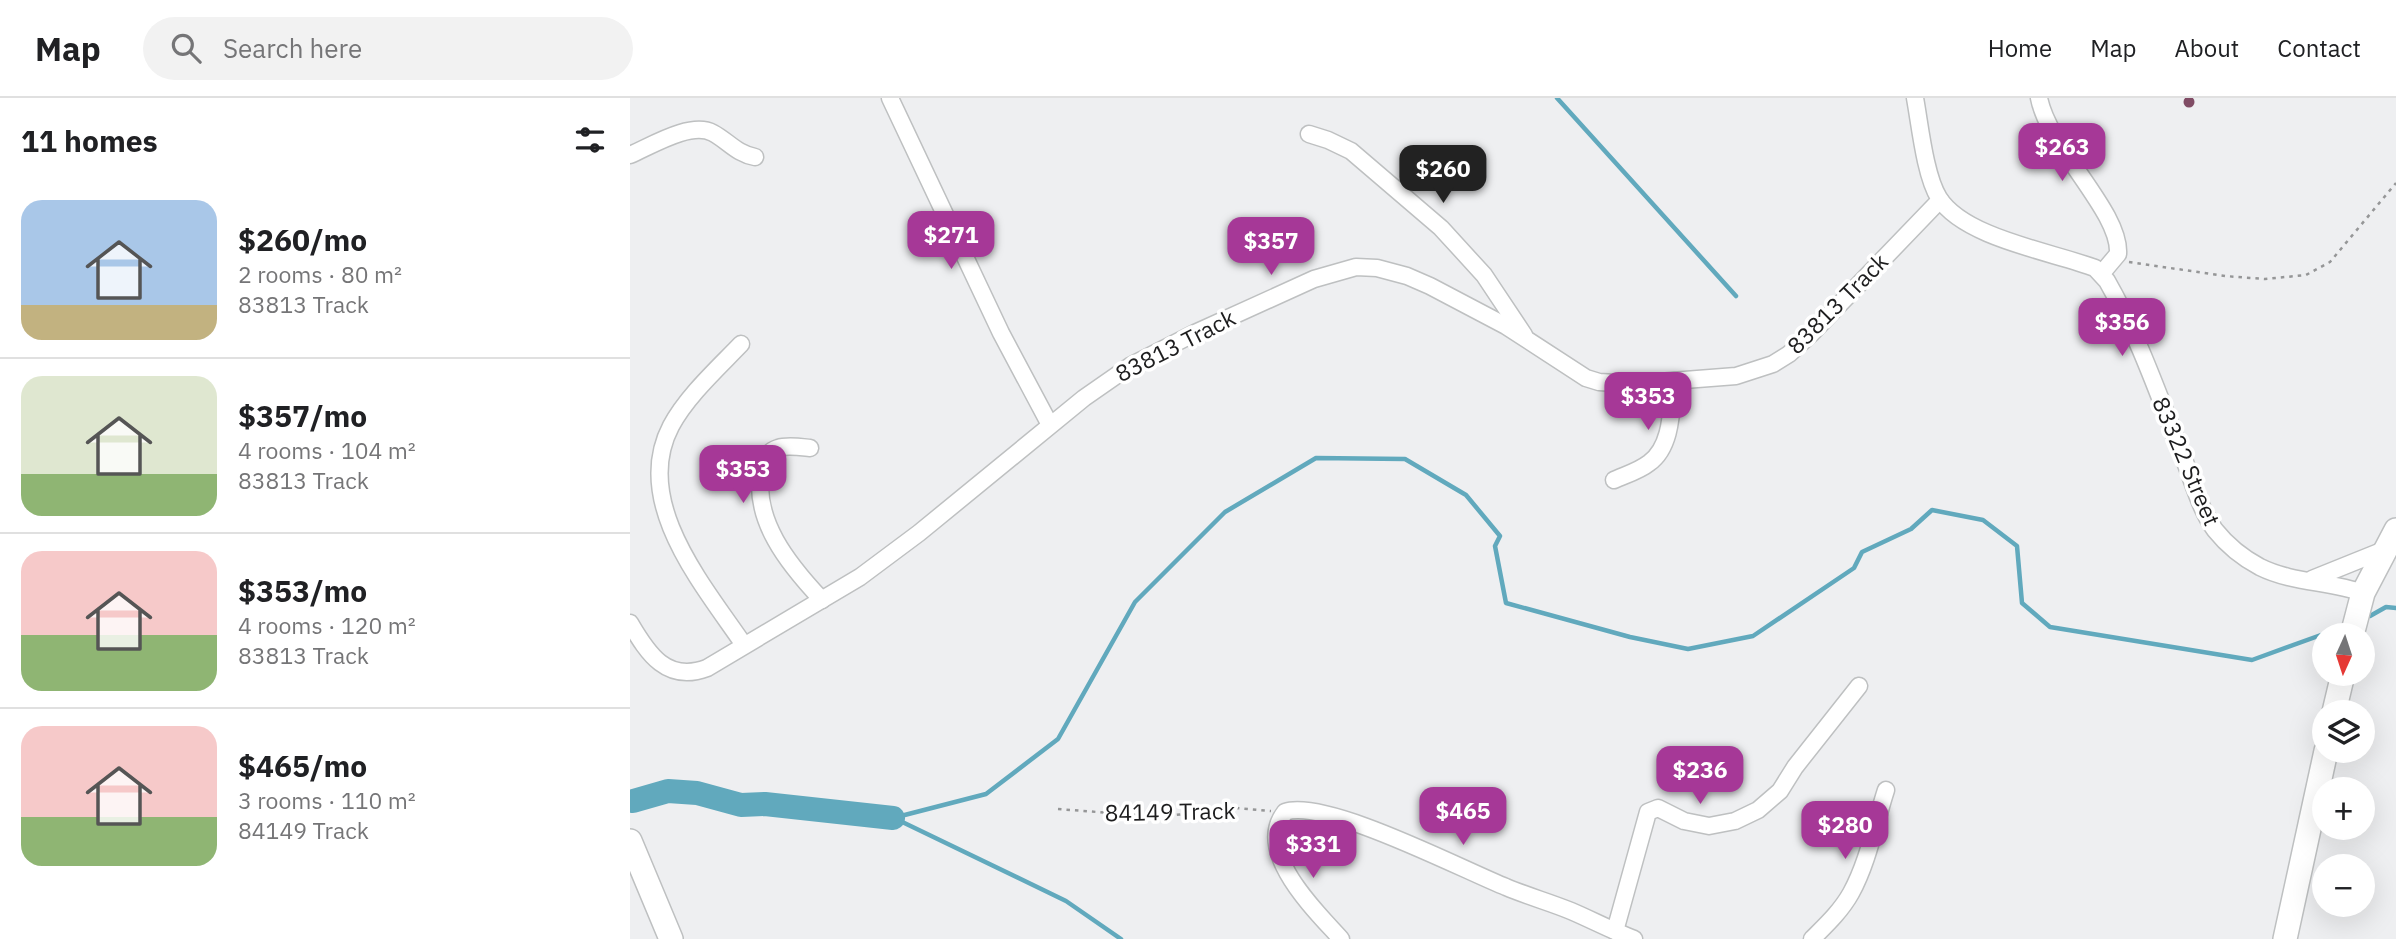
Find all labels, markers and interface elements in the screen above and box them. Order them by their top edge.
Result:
search box [143,17,633,80]
text: Map [35,27,101,70]
icon: search [167,29,205,67]
text: Search here [223,31,362,65]
text: Home [1988,32,2052,64]
text: Map [2090,32,2136,64]
text: About [2174,32,2239,64]
text: Contact [2277,32,2361,64]
text: 11 homes [21,121,158,160]
icon: filters [571,121,609,159]
pin: $263 [2021,123,2103,183]
text: $263 [2034,131,2090,161]
pin: $260 [1402,146,1484,205]
text: $260 [1415,153,1471,183]
pin: $271 [910,212,992,271]
pin: $357 [1230,218,1312,277]
text: $271 [923,219,979,249]
text: $260/mo [238,220,367,259]
text: $357 [1243,225,1299,255]
icon: home [77,228,161,312]
street label: 83813 Track [1780,246,1894,360]
text: 2 rooms · 80 m² [238,259,402,289]
text: 83813 Track [238,289,369,319]
pin: $356 [2081,299,2163,358]
street label: 83813 Track [1110,302,1240,388]
text: $356 [2094,306,2150,336]
pin: $353 [1607,372,1689,432]
text: $353 [1620,380,1676,410]
street label: 83322 Street [2146,392,2228,530]
text: $357/mo [238,396,367,435]
icon: home [77,404,161,488]
text: 4 rooms · 104 m² [238,435,416,465]
pin: $353 [702,446,784,505]
text: $353 [715,453,771,483]
text: 83813 Track [238,465,369,495]
text: $353/mo [238,571,367,610]
icon: home [77,579,161,663]
text: 4 rooms · 120 m² [238,610,416,640]
north arrow [2312,623,2375,686]
map controls [2312,623,2375,917]
text: 83813 Track [238,640,369,670]
button: layers [2312,700,2375,763]
text: $465/mo [238,746,367,785]
pin: $236 [1659,746,1741,806]
icon: home [77,754,161,838]
text: $236 [1672,754,1728,784]
button: + [2312,777,2375,840]
text: 3 rooms · 110 m² [238,785,416,815]
pin: $465 [1422,788,1504,847]
street label: 84149 Track [1104,795,1236,827]
text: $465 [1435,795,1491,825]
pin: $280 [1804,802,1886,861]
text: $280 [1817,809,1873,839]
text: 84149 Track [238,815,369,845]
pin: $331 [1272,820,1354,880]
text: $331 [1285,828,1341,858]
button: − [2312,854,2375,917]

